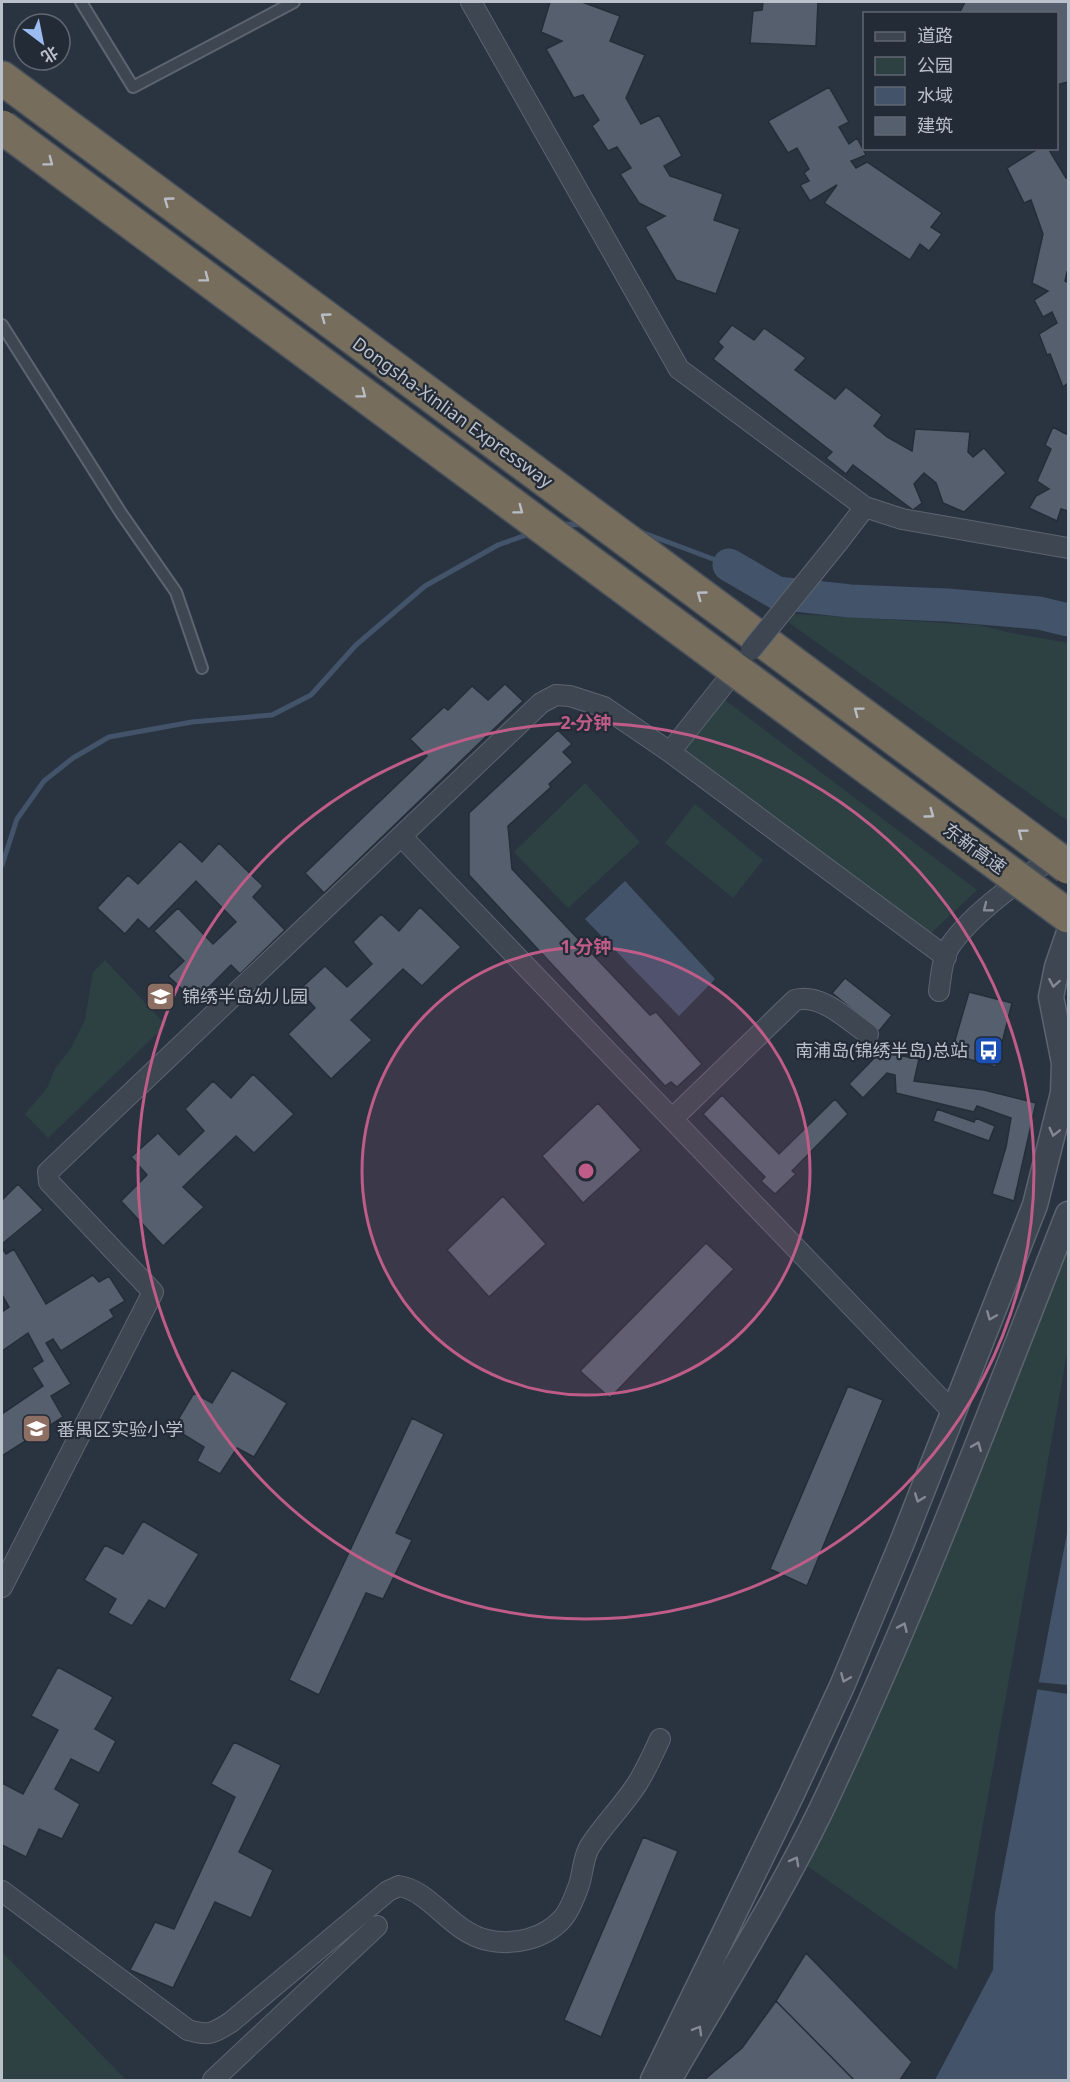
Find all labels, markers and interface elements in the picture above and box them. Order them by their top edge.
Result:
north arrow [12,12,72,72]
legend [863,12,1058,150]
text: 道路 [917,23,953,47]
text: 北 [37,41,63,68]
text: 公园 [917,53,953,77]
text: 水域 [917,83,953,107]
text: 建筑 [917,113,953,137]
one-way arrow [42,154,53,165]
one-way arrow [164,197,175,208]
one-way arrow [199,270,210,281]
one-way arrow [320,313,331,324]
street label: Dongsha-Xinlian Expressway [348,331,559,493]
one-way arrow [355,386,366,397]
one-way arrow [512,502,523,513]
one-way arrow [697,591,708,602]
one-way arrow [853,707,864,718]
text: 2 分钟 [561,710,611,734]
one-way arrow [923,806,934,817]
street label: 东新高速 [939,817,1011,879]
one-way arrow [1017,829,1028,840]
one-way arrow [983,901,994,912]
text: 1 分钟 [561,934,611,958]
one-way arrow [1048,978,1061,988]
school or university icon: 锦绣半岛幼儿园 [145,980,177,1012]
place label: 锦绣半岛幼儿园 [182,984,308,1008]
bus stop icon: 南浦岛(锦绣半岛)总站 [973,1034,1005,1066]
place label: 南浦岛(锦绣半岛)总站 [795,1038,968,1062]
one-way arrow [1048,1127,1061,1137]
centre of rings [576,1161,596,1181]
one-way arrow [986,1310,998,1321]
school or university icon: 番禺区实验小学 [20,1413,52,1445]
place label: 番禺区实验小学 [57,1417,183,1441]
one-way arrow [969,1441,982,1452]
one-way arrow [914,1492,927,1502]
one-way arrow [896,1622,908,1633]
one-way arrow [840,1672,852,1683]
one-way arrow [788,1857,799,1867]
one-way arrow [690,2026,702,2036]

